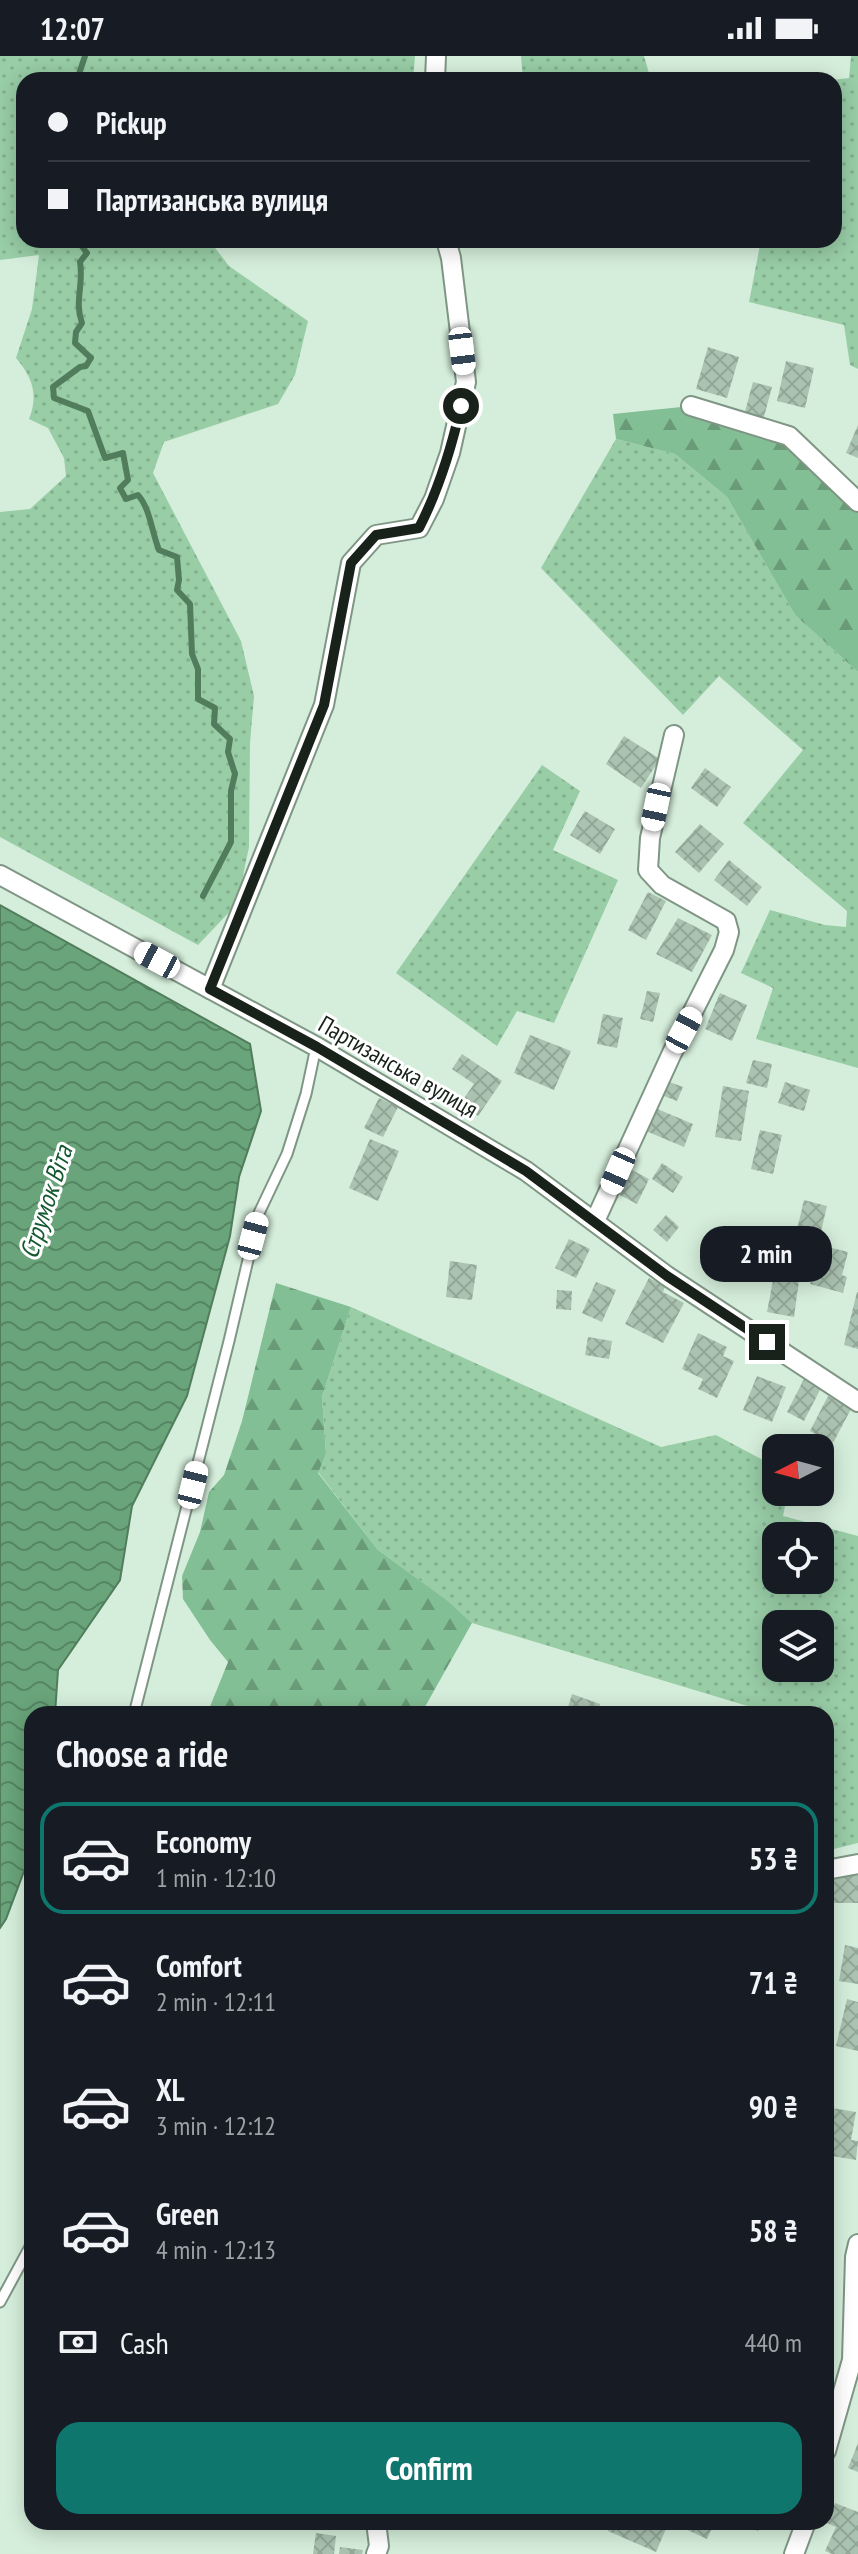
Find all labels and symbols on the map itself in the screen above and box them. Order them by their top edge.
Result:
car [447,326,477,376]
route start [443,388,479,424]
car [639,781,673,833]
car [130,938,184,982]
car [662,1003,706,1057]
street label: Партизанська вулиця [313,1008,484,1125]
water label: Струмок Віта [12,1140,80,1262]
car [597,1144,639,1198]
car [235,1210,271,1262]
callout: 2 min [701,1226,833,1282]
route end [749,1324,785,1360]
north arrow [762,1434,834,1506]
car [176,1459,210,1511]

